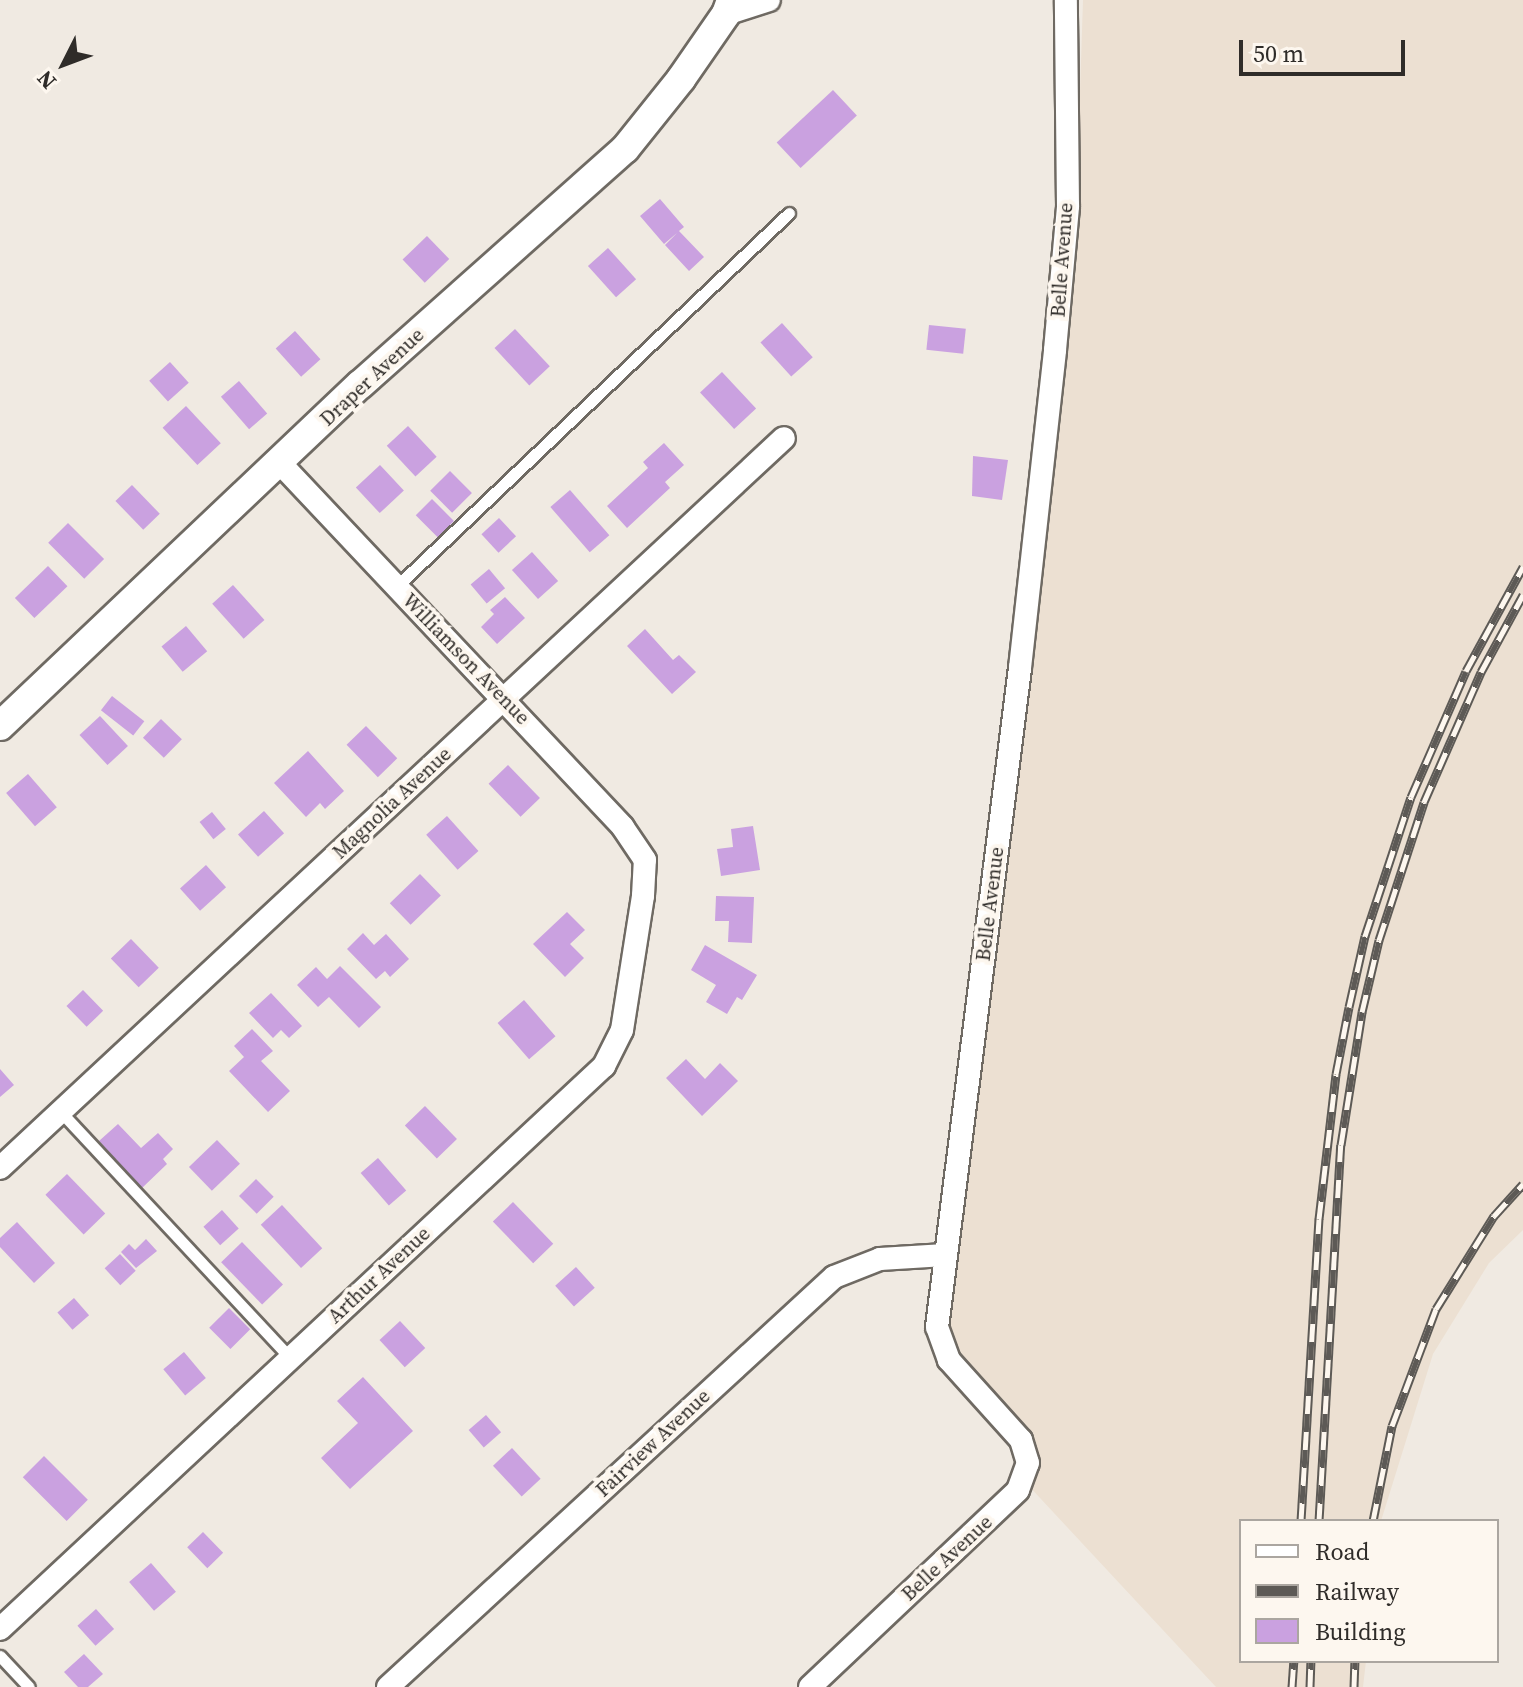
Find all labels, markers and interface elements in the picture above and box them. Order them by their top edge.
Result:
north arrow [24,24,104,104]
scale bar [1243,24,1409,74]
text: 50 m [1253,37,1304,70]
text: N [30,64,63,96]
street label: Belle Avenue [1046,202,1078,318]
street label: Draper Avenue [315,323,429,431]
street label: Williamson Avenue [397,588,535,730]
street label: Magnolia Avenue [328,742,456,864]
street label: Belle Avenue [971,845,1009,963]
street label: Arthur Avenue [323,1222,435,1328]
street label: Fairview Avenue [591,1384,715,1502]
street label: Belle Avenue [897,1510,997,1606]
legend [1239,1519,1499,1663]
text: Road [1315,1535,1369,1568]
text: Railway [1315,1575,1399,1608]
text: Building [1315,1615,1406,1648]

